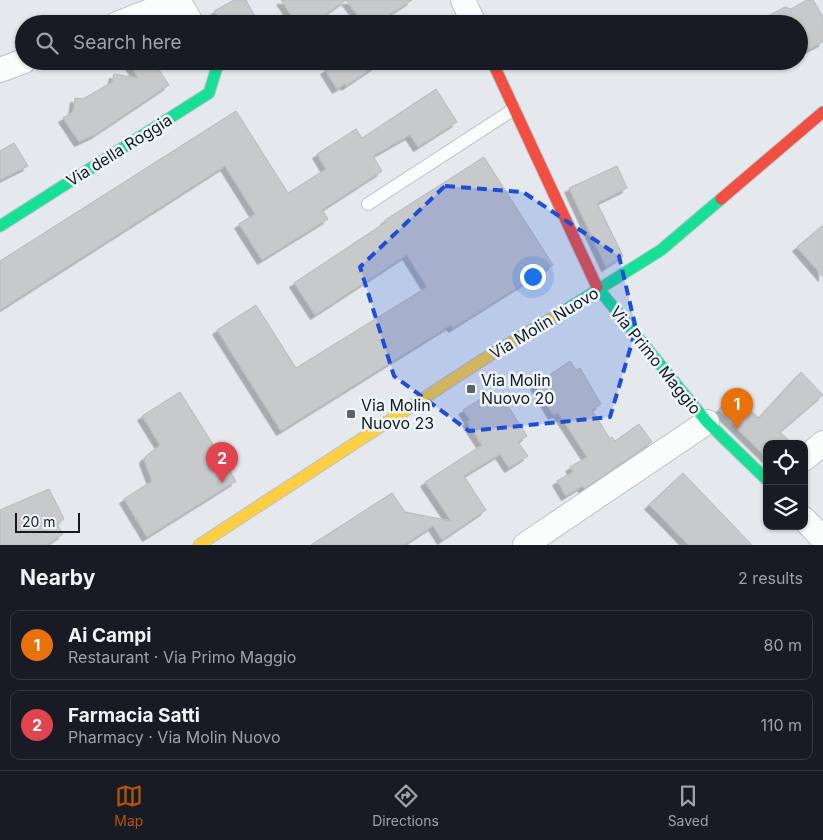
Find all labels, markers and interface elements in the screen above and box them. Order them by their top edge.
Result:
search box [15,15,808,70]
icon: search [33,29,61,57]
text: Search here [73,31,182,54]
street label: Via della Roggia [62,109,176,191]
your location [520,264,546,290]
street label: Via Molin Nuovo [486,283,602,363]
street label: Via Primo Maggio [606,302,706,418]
place label: Via Molin Nuovo 20 [481,370,554,408]
marker: Via Molin Nuovo 20 [465,383,477,395]
pin: 1 [721,388,753,429]
place label: Via Molin Nuovo 23 [361,395,434,433]
marker: Via Molin Nuovo 23 [345,408,357,420]
map controls [763,440,808,530]
button: locate [763,440,808,485]
pin: 2 [206,442,238,483]
button: layers [763,485,808,530]
scale bar [15,510,80,533]
text: 20 m [22,513,56,530]
text: Nearby [20,565,95,590]
text: 2 results [738,568,803,588]
text: Ai Campi [68,624,151,647]
text: 1 [34,635,40,655]
text: 80 m [763,635,802,655]
text: Restaurant · Via Primo Maggio [68,647,296,667]
text: Farmacia Satti [68,704,200,727]
text: 2 [32,715,42,735]
text: 110 m [760,715,802,735]
text: Pharmacy · Via Molin Nuovo [68,727,281,747]
tab: Map [114,782,143,829]
tab: Directions [372,782,439,829]
tab: Saved [668,782,709,829]

